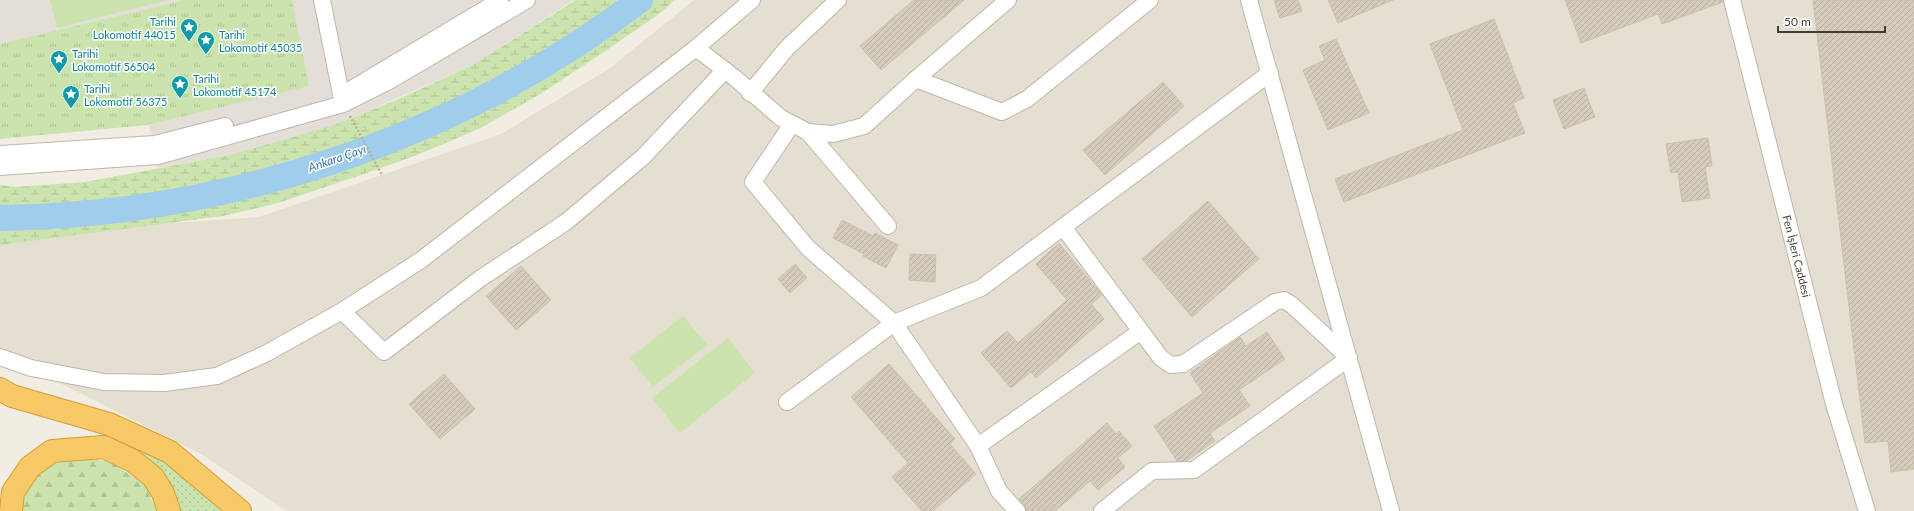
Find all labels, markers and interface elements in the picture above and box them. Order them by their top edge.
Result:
scale bar [1778,8,1885,34]
text: 50 m [1784,14,1811,29]
place label: Tarihi Lokomotif 44015 [93,15,176,41]
place icon: Tarihi Lokomotif 44015 [179,17,199,42]
place label: Tarihi Lokomotif 45035 [219,28,302,54]
place icon: Tarihi Lokomotif 45035 [196,30,216,55]
place label: Tarihi Lokomotif 56504 [72,47,156,73]
place icon: Tarihi Lokomotif 56504 [49,49,69,74]
place label: Tarihi Lokomotif 45174 [193,72,277,98]
place icon: Tarihi Lokomotif 45174 [170,74,190,99]
place label: Tarihi Lokomotif 56375 [84,82,167,108]
place icon: Tarihi Lokomotif 56375 [61,84,81,109]
water label: Ankara Çayı [305,141,368,175]
street label: Fen İşleri Caddesi [1780,213,1814,299]

